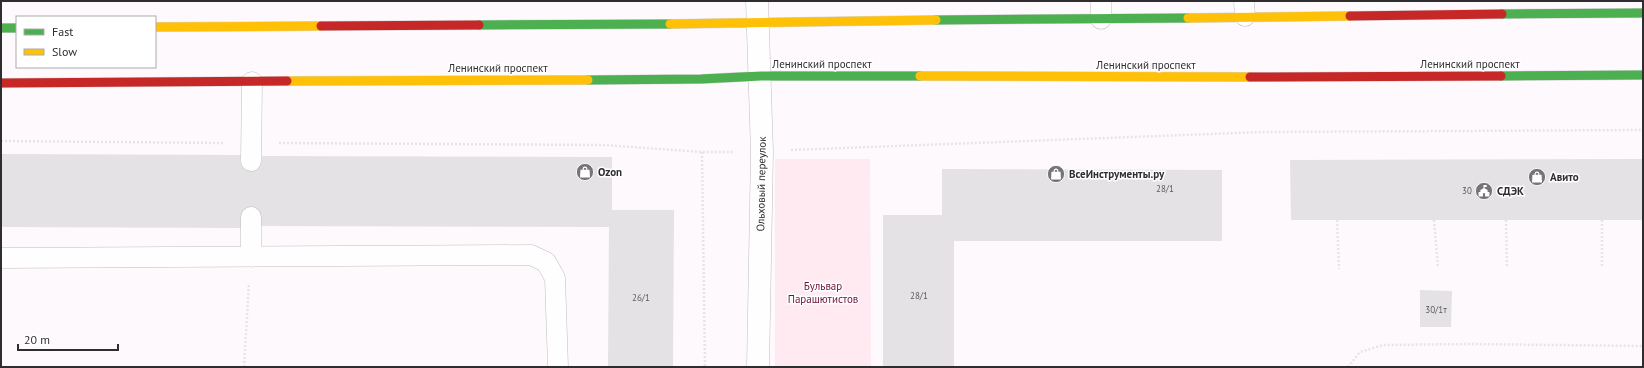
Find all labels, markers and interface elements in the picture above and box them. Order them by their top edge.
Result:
legend [16,16,156,68]
text: Fast [52,24,73,39]
text: Slow [52,44,77,59]
street label: Ленинский проспект [771,57,872,71]
street label: Ленинский проспект [1419,57,1520,71]
street label: Ленинский проспект [1095,58,1196,72]
street label: Ленинский проспект [447,61,548,75]
street label: Ольховый переулок [753,136,769,232]
shop icon: Ozon [575,162,595,182]
shop icon: ВсеИнструменты.ру [1046,164,1066,184]
place label: Ozon [598,165,622,179]
place label: ВсеИнструменты.ру [1069,167,1165,181]
shop icon: Авито [1527,167,1547,187]
place label: Авито [1550,170,1579,184]
public building icon: СДЭК [1474,181,1494,201]
house number: 28/1 [1156,183,1174,194]
place label: СДЭК [1497,184,1524,198]
house number: 30 [1462,185,1472,196]
park label: Бульвар Парашютистов [788,279,858,306]
house number: 28/1 [910,290,928,301]
house number: 26/1 [632,292,650,303]
house number: 30/1т [1425,304,1447,315]
scale bar [18,326,118,352]
text: 20 m [24,332,50,347]

